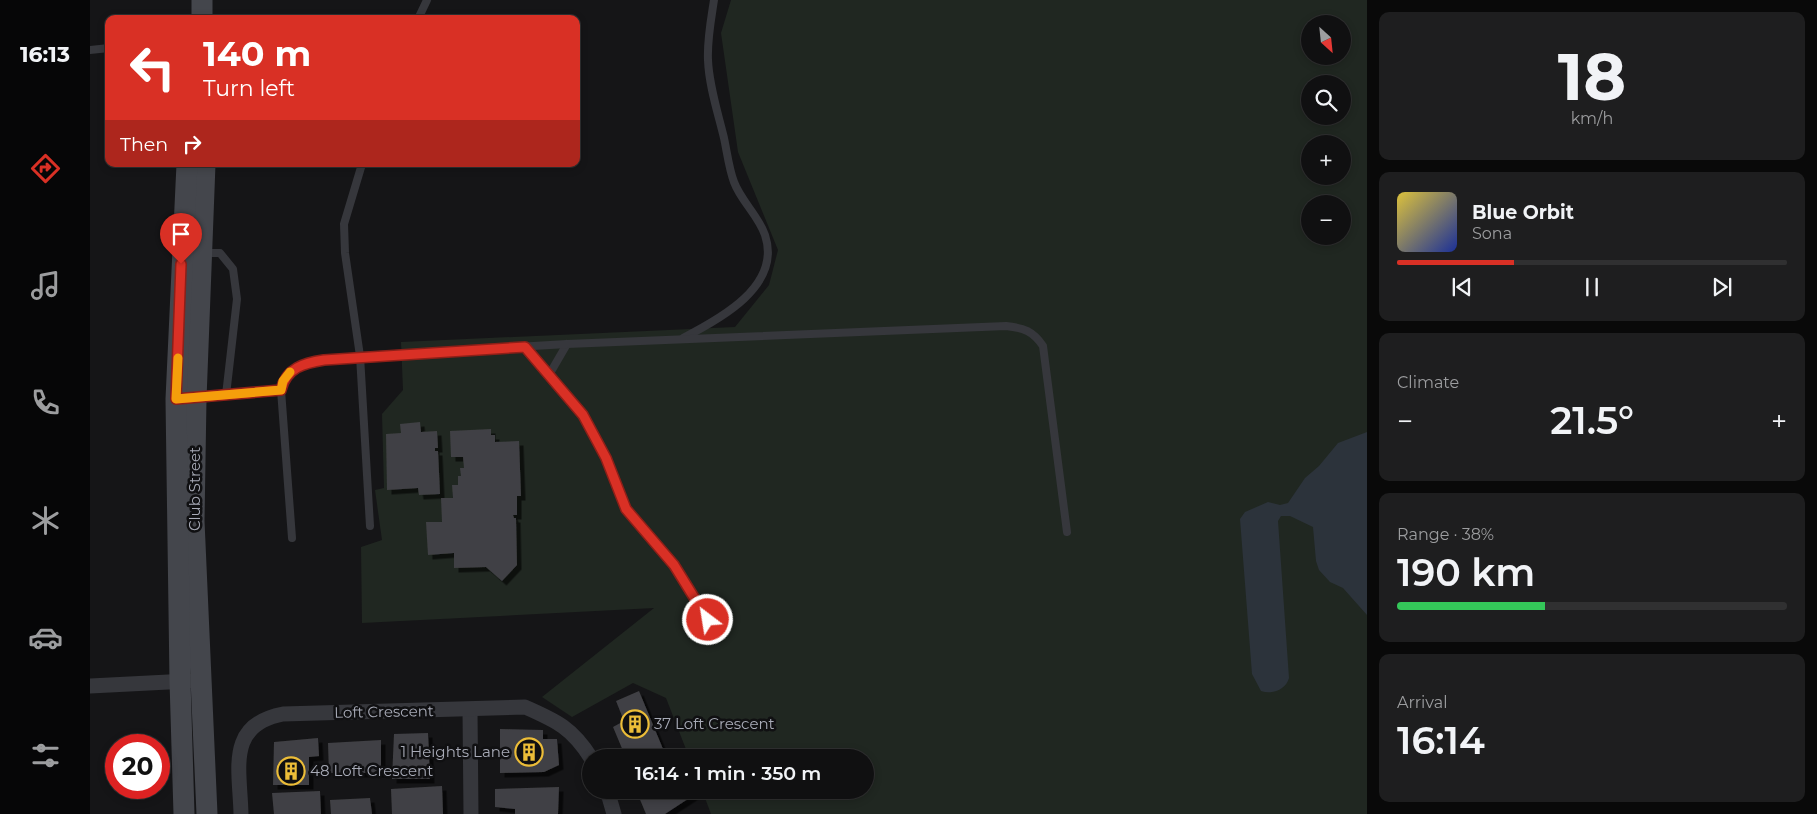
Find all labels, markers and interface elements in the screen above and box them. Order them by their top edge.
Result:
north arrow [1301,15,1351,65]
map controls [1301,15,1351,245]
text: 140 m [203,32,311,75]
icon: left [120,35,185,100]
text: 18 [1558,37,1626,116]
text: 16:13 [20,41,70,68]
text: Turn left [203,75,295,102]
button: search [1301,75,1351,125]
text: km/h [1571,109,1613,128]
icon: right [178,130,206,158]
text: Then [120,133,168,156]
button: + [1301,135,1351,185]
icon: directions [28,151,63,186]
button: − [1301,195,1351,245]
text: Blue Orbit [1472,201,1574,224]
pin [160,213,202,264]
icon: arrive [167,220,195,248]
text: Sona [1472,224,1512,243]
icon: music [28,268,63,303]
icon: previous [1448,273,1476,301]
icon: pause [1578,273,1606,301]
icon: next [1708,273,1736,301]
text: Climate [1397,373,1459,392]
icon: phone [28,385,63,420]
text: 21.5° [1550,397,1634,444]
text: − [1397,404,1413,438]
text: + [1771,404,1787,438]
street label: Club Street [185,447,204,531]
icon: climate [28,503,63,538]
text: Range · 38% [1397,525,1494,544]
text: 190 km [1397,549,1535,596]
position arrow [681,593,733,645]
icon: car [28,620,63,655]
text: Arrival [1397,693,1447,712]
street label: Loft Crescent [334,701,434,722]
building icon: 37 Loft Crescent [620,709,650,739]
place label: 37 Loft Crescent [654,714,775,733]
text: 16:14 [1397,717,1485,764]
speed limit sign: 20 [105,734,170,799]
building icon: 1 Heights Lane [514,737,544,767]
icon: filters [28,738,63,773]
place label: 1 Heights Lane [401,742,510,761]
building icon: 48 Loft Crescent [276,756,306,786]
place label: 48 Loft Crescent [310,761,433,780]
text: 16:14 · 1 min · 350 m [635,762,821,785]

